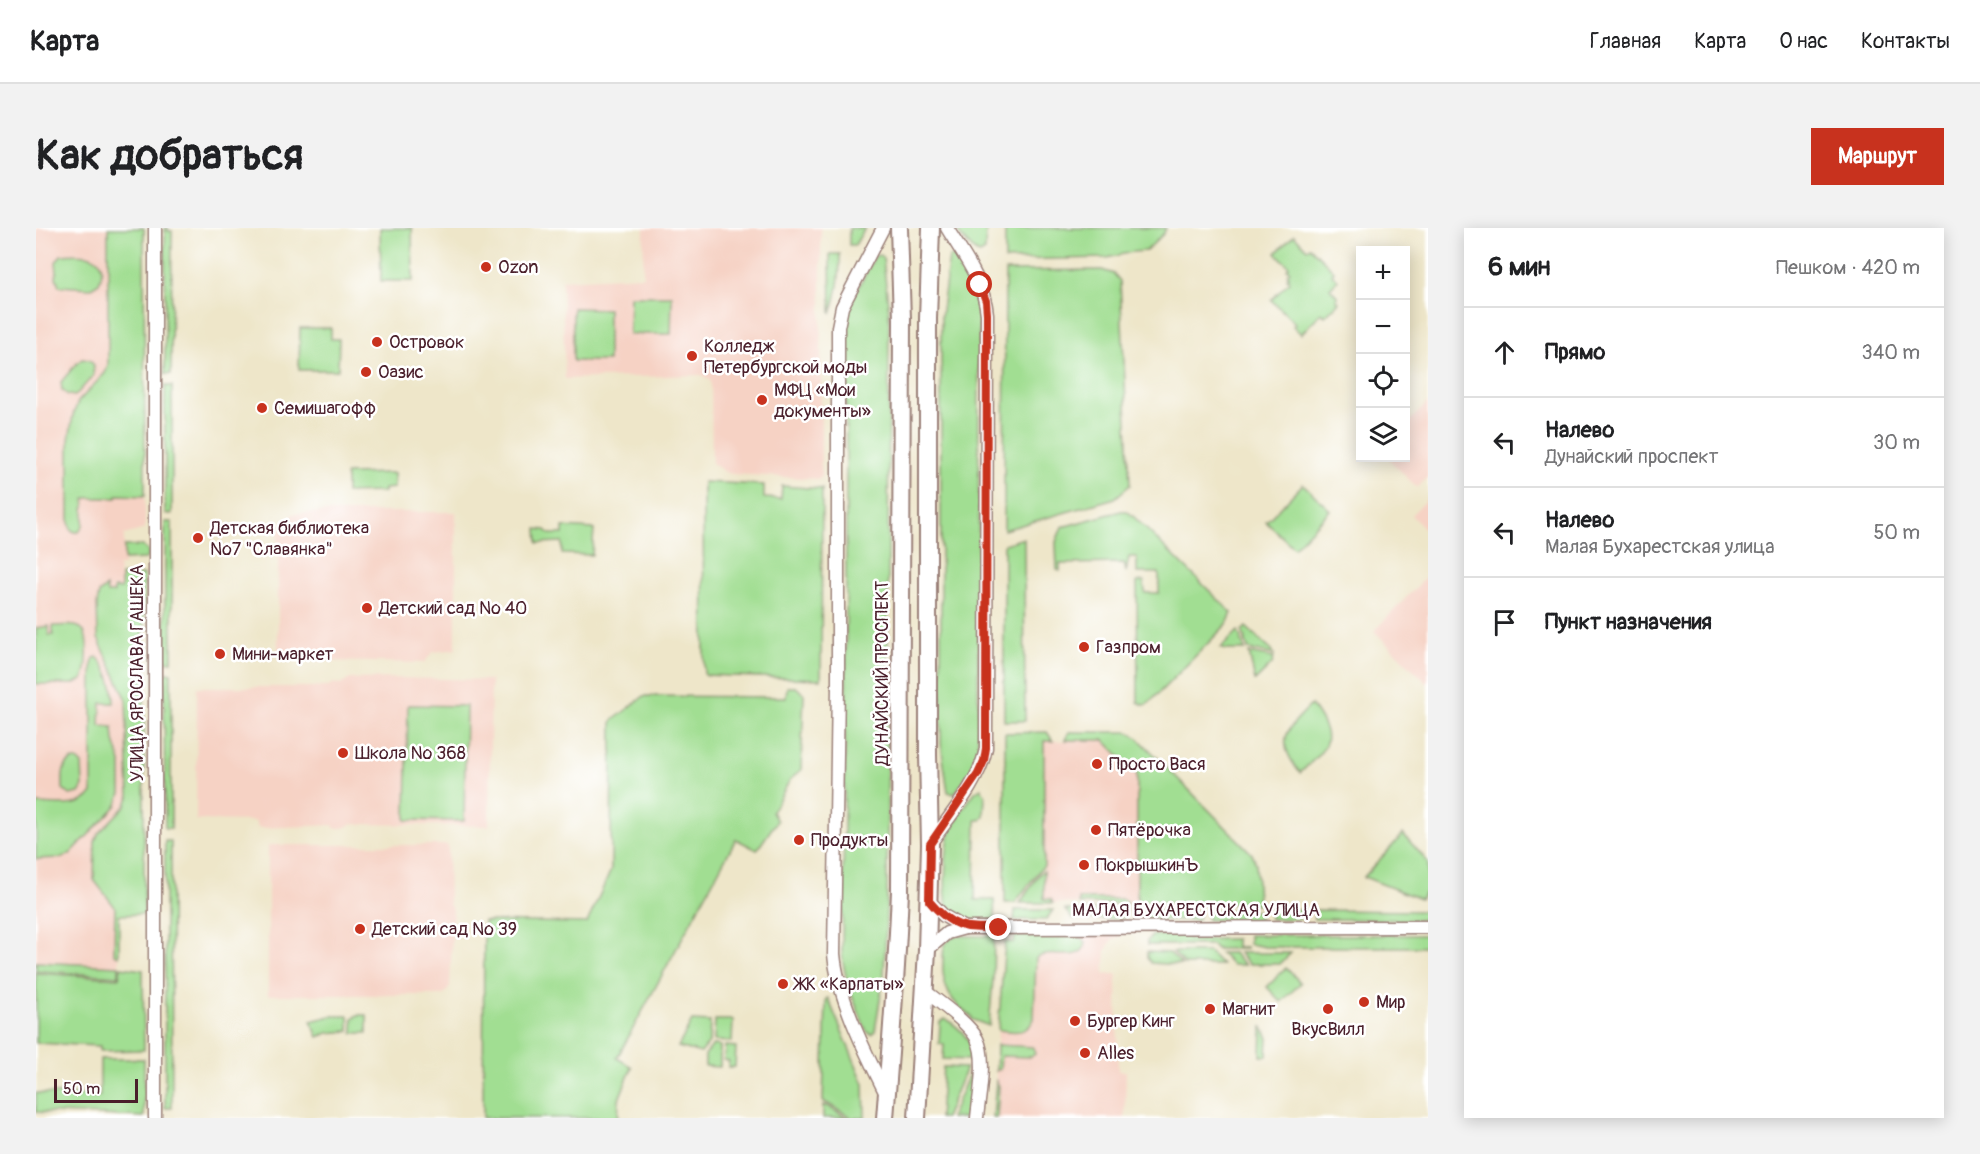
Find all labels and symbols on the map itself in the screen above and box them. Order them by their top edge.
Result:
place label: Ozon [498,256,538,279]
marker: Ozon [479,260,493,274]
route start [966,271,992,297]
place label: Островок [389,331,464,354]
marker: Островок [370,335,384,349]
place label: Колледж Петербургской моды [704,335,867,379]
marker: Колледж Петербургской моды [685,349,699,363]
place label: Оазис [378,361,424,384]
marker: Оазис [359,365,373,379]
place label: МФЦ «Мои документы» [774,379,871,423]
marker: МФЦ «Мои документы» [755,393,769,407]
place label: Семишагофф [274,397,376,420]
marker: Семишагофф [255,401,269,415]
place label: Детская библиотека №7 "Славянка" [209,517,369,561]
marker: Детская библиотека №7 "Славянка" [191,531,205,545]
street label: УЛИЦА ЯРОСЛАВА ГАШЕКА [126,564,149,782]
street label: ДУНАЙСКИЙ ПРОСПЕКТ [871,580,894,767]
place label: Детский сад № 40 [378,597,527,620]
marker: Детский сад № 40 [360,601,374,615]
place label: Газпром [1096,636,1161,659]
marker: Газпром [1077,640,1091,654]
place label: Мини-маркет [232,643,334,666]
marker: Мини-маркет [213,647,227,661]
place label: Школа № 368 [355,742,466,765]
marker: Школа № 368 [336,746,350,760]
place label: Просто Вася [1109,753,1206,776]
marker: Просто Вася [1090,757,1104,771]
place label: Пятёрочка [1108,819,1191,842]
marker: Пятёрочка [1089,823,1103,837]
place label: Продукты [811,829,888,852]
marker: Продукты [792,833,806,847]
place label: ПокрышкинЪ [1096,854,1198,877]
marker: ПокрышкинЪ [1077,858,1091,872]
street label: МАЛАЯ БУХАРЕСТСКАЯ УЛИЦА [1072,899,1320,922]
route end [985,914,1011,940]
place label: Детский сад № 39 [371,918,517,941]
marker: Детский сад № 39 [353,922,367,936]
place label: ЖК «Карпаты» [792,973,903,996]
marker: ЖК «Карпаты» [776,977,790,991]
place label: Мир [1376,991,1405,1014]
marker: Мир [1357,995,1371,1009]
place label: Магнит [1222,998,1275,1021]
marker: Магнит [1203,1002,1217,1016]
marker: ВкусВилл [1321,1002,1335,1016]
place label: Бургер Кинг [1087,1010,1175,1033]
marker: Бургер Кинг [1068,1014,1082,1028]
place label: ВкусВилл [1291,1018,1365,1041]
place label: Alles [1097,1042,1134,1065]
marker: Alles [1078,1046,1092,1060]
scale bar [54,1076,138,1104]

